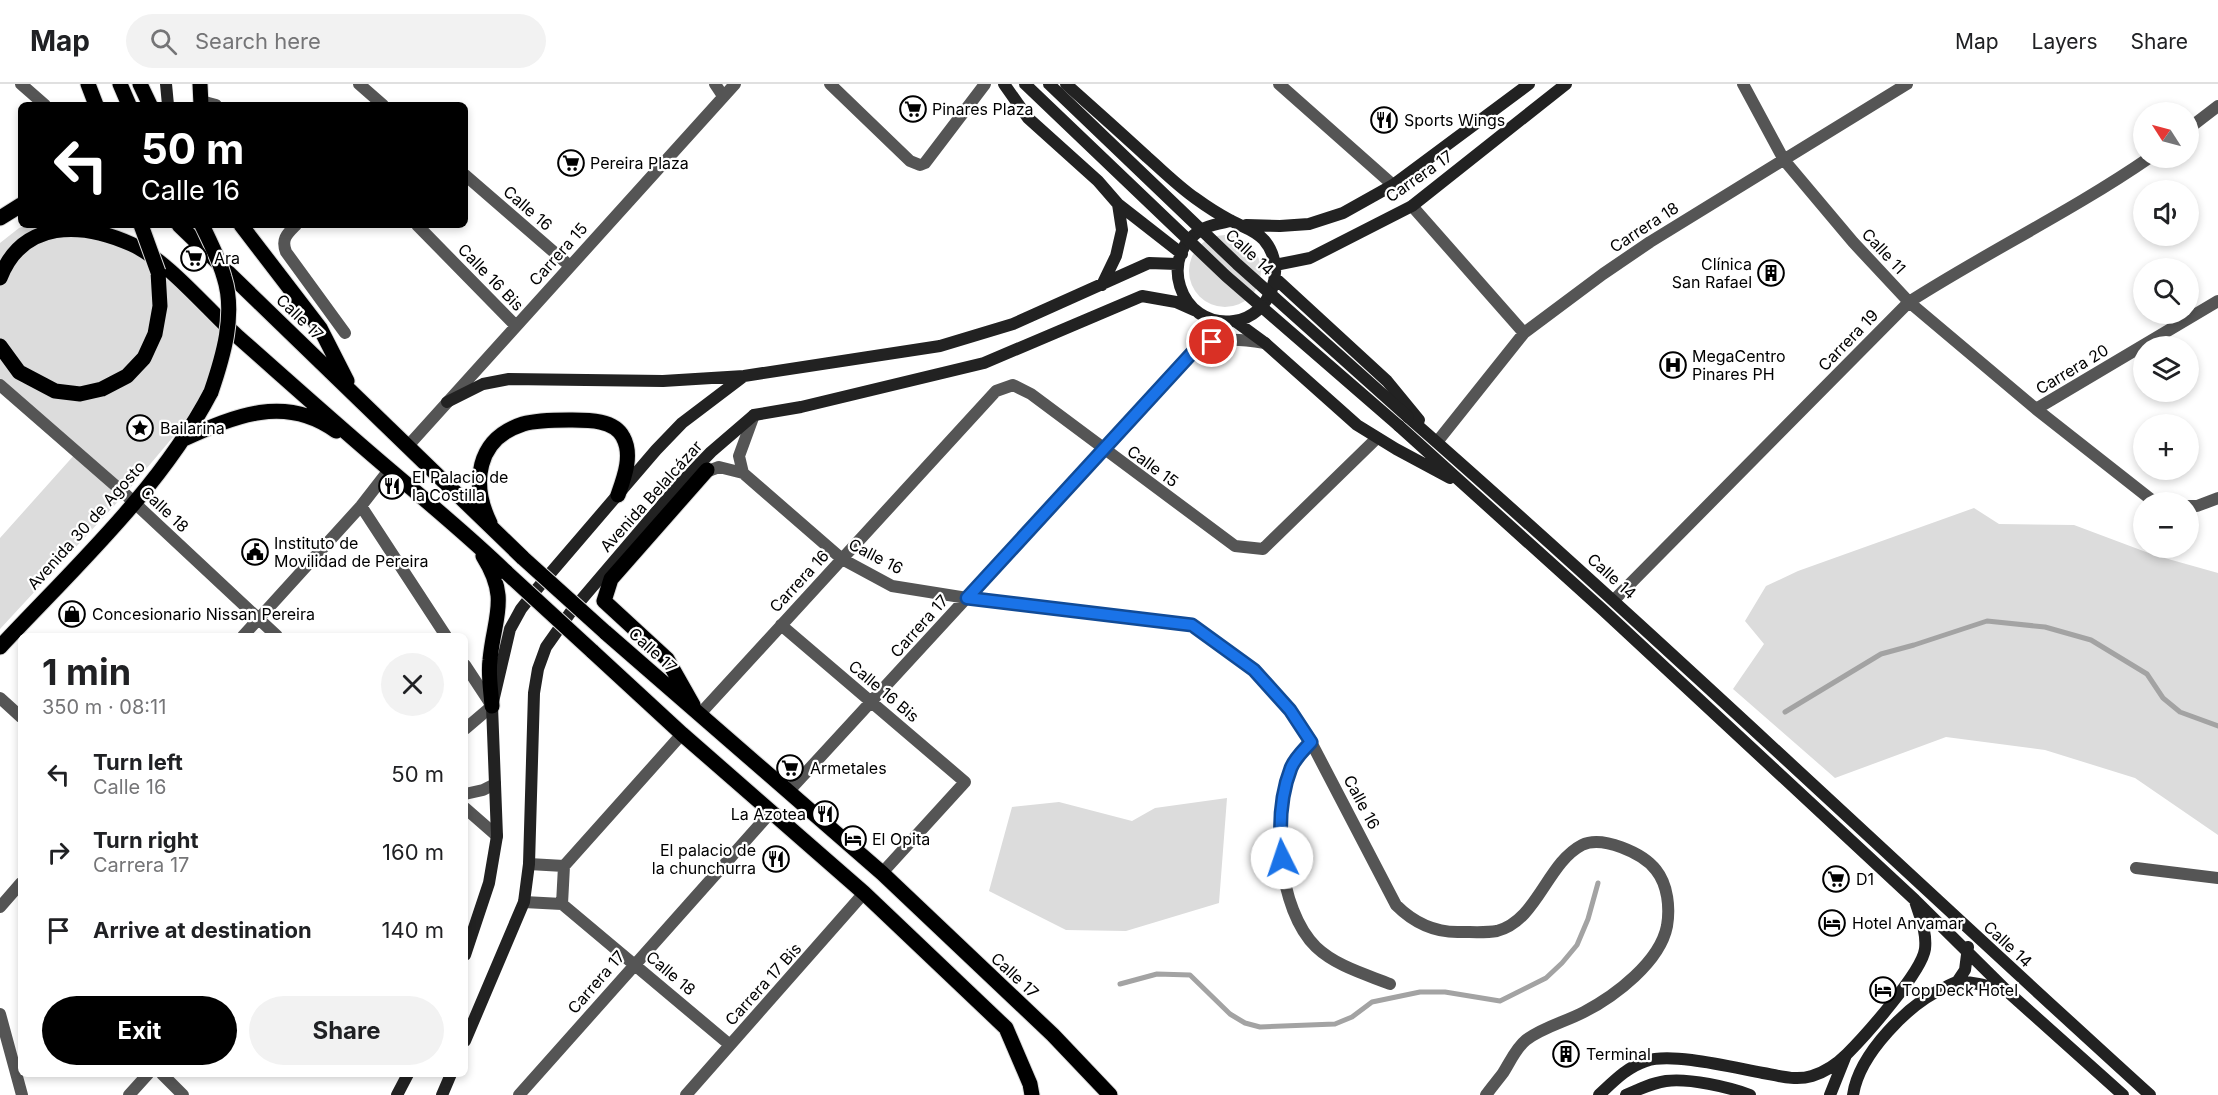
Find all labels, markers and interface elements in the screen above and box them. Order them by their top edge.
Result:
search box [126,14,546,68]
text: Map [30,24,90,58]
icon: search [147,25,180,58]
text: Search here [195,28,321,54]
text: Map [1955,29,1999,54]
text: Layers [2032,29,2098,54]
text: Share [2131,29,2188,54]
supermarket icon: Pinares Plaza [898,94,928,124]
place label: Pinares Plaza [932,99,1033,119]
north arrow [2133,102,2199,168]
map controls [2133,102,2199,558]
restaurant icon: Sports Wings [1369,105,1399,135]
place label: Sports Wings [1404,110,1505,130]
text: 50 m [141,123,244,174]
icon: left [42,126,120,204]
street label: Carrera 17 [1382,146,1456,206]
supermarket icon: Pereira Plaza [556,148,586,178]
place label: Pereira Plaza [590,153,689,173]
text: Calle 16 [141,174,240,207]
button: sound [2133,180,2199,246]
street label: Calle 16 [499,181,557,235]
street label: Carrera 18 [1606,197,1682,257]
street label: Carrera 15 [525,218,591,290]
street label: Calle 11 [1858,224,1910,278]
street label: Calle 14 [1222,225,1278,279]
street label: Calle 16 Bis [454,239,528,315]
supermarket icon: Ara [179,243,209,273]
place label: Ara [214,248,240,268]
place label: Clínica San Rafael [1672,254,1752,292]
building icon: Clínica San Rafael [1756,258,1786,288]
button: search [2133,258,2199,324]
street label: Calle 17 [272,290,328,344]
street label: Carrera 19 [1814,305,1882,375]
pin [1186,316,1237,367]
icon: arrive [1195,325,1228,358]
button: layers [2133,336,2199,402]
street label: Carrera 20 [2032,339,2112,399]
place label: MegaCentro Pinares PH [1692,346,1786,384]
hospital icon: MegaCentro Pinares PH [1658,350,1688,380]
place icon: Bailarina [125,413,155,443]
button: + [2133,414,2199,480]
place label: Bailarina [160,418,225,438]
street label: Avenida Belalcázar [596,436,706,556]
street label: Calle 15 [1123,441,1183,491]
street label: Avenida 30 de Agosto [23,457,149,593]
place label: El Palacio de la Costilla [412,467,508,505]
restaurant icon: El Palacio de la Costilla [377,471,407,501]
street label: Calle 18 [137,482,193,536]
button: − [2133,492,2199,558]
place label: Instituto de Movilidad de Pereira [274,533,428,571]
street label: Calle 16 [845,534,907,578]
public building icon: Instituto de Movilidad de Pereira [240,537,270,567]
street label: Carrera 16 [765,546,833,616]
street label: Calle 14 [1583,549,1641,603]
street label: Carrera 17 [886,591,952,661]
shop icon: Concesionario Nissan Pereira [57,599,87,629]
place label: Concesionario Nissan Pereira [92,604,315,624]
street label: Calle 17 [625,623,681,677]
text: 1 min [42,650,131,694]
button: close [381,653,444,716]
street label: Calle 16 Bis [845,656,923,726]
text: 350 m · 08:11 [42,695,166,719]
text: Turn left [93,749,183,775]
supermarket icon: Armetales [775,753,805,783]
icon: left [42,758,75,791]
place label: Armetales [810,758,887,778]
text: 50 m [391,761,444,787]
street label: Calle 16 [1339,771,1385,833]
text: Calle 16 [93,775,166,799]
restaurant icon: La Azotea [810,799,840,829]
place label: La Azotea [731,804,806,824]
hotel icon: El Opita [838,824,868,854]
position arrow [1250,826,1314,890]
text: Turn right [93,827,199,853]
place label: El Opita [872,829,930,849]
icon: right [42,836,75,869]
text: 160 m [382,839,444,865]
place label: El palacio de la chunchurra [652,840,756,878]
restaurant icon: El palacio de la chunchurra [761,844,791,874]
text: Carrera 17 [93,853,189,877]
supermarket icon: D1 [1821,864,1851,894]
place label: D1 [1856,869,1874,889]
hotel icon: Hotel Anvamar [1817,908,1847,938]
place label: Hotel Anvamar [1852,913,1963,933]
icon: arrive [42,914,75,947]
text: Arrive at destination [93,917,312,943]
text: 140 m [382,917,444,943]
street label: Calle 14 [1980,917,2036,971]
street label: Carrera 17 Bis [721,939,805,1029]
street label: Carrera 17 [563,946,629,1018]
street label: Calle 18 [642,946,700,1000]
street label: Calle 17 [987,948,1043,1002]
hotel icon: Top Deck Hotel [1868,975,1898,1005]
place label: Top Deck Hotel [1902,980,2018,1000]
button: Exit [42,996,237,1065]
button: Share [249,996,444,1065]
building icon: Terminal [1551,1039,1581,1069]
place label: Terminal [1586,1044,1651,1064]

